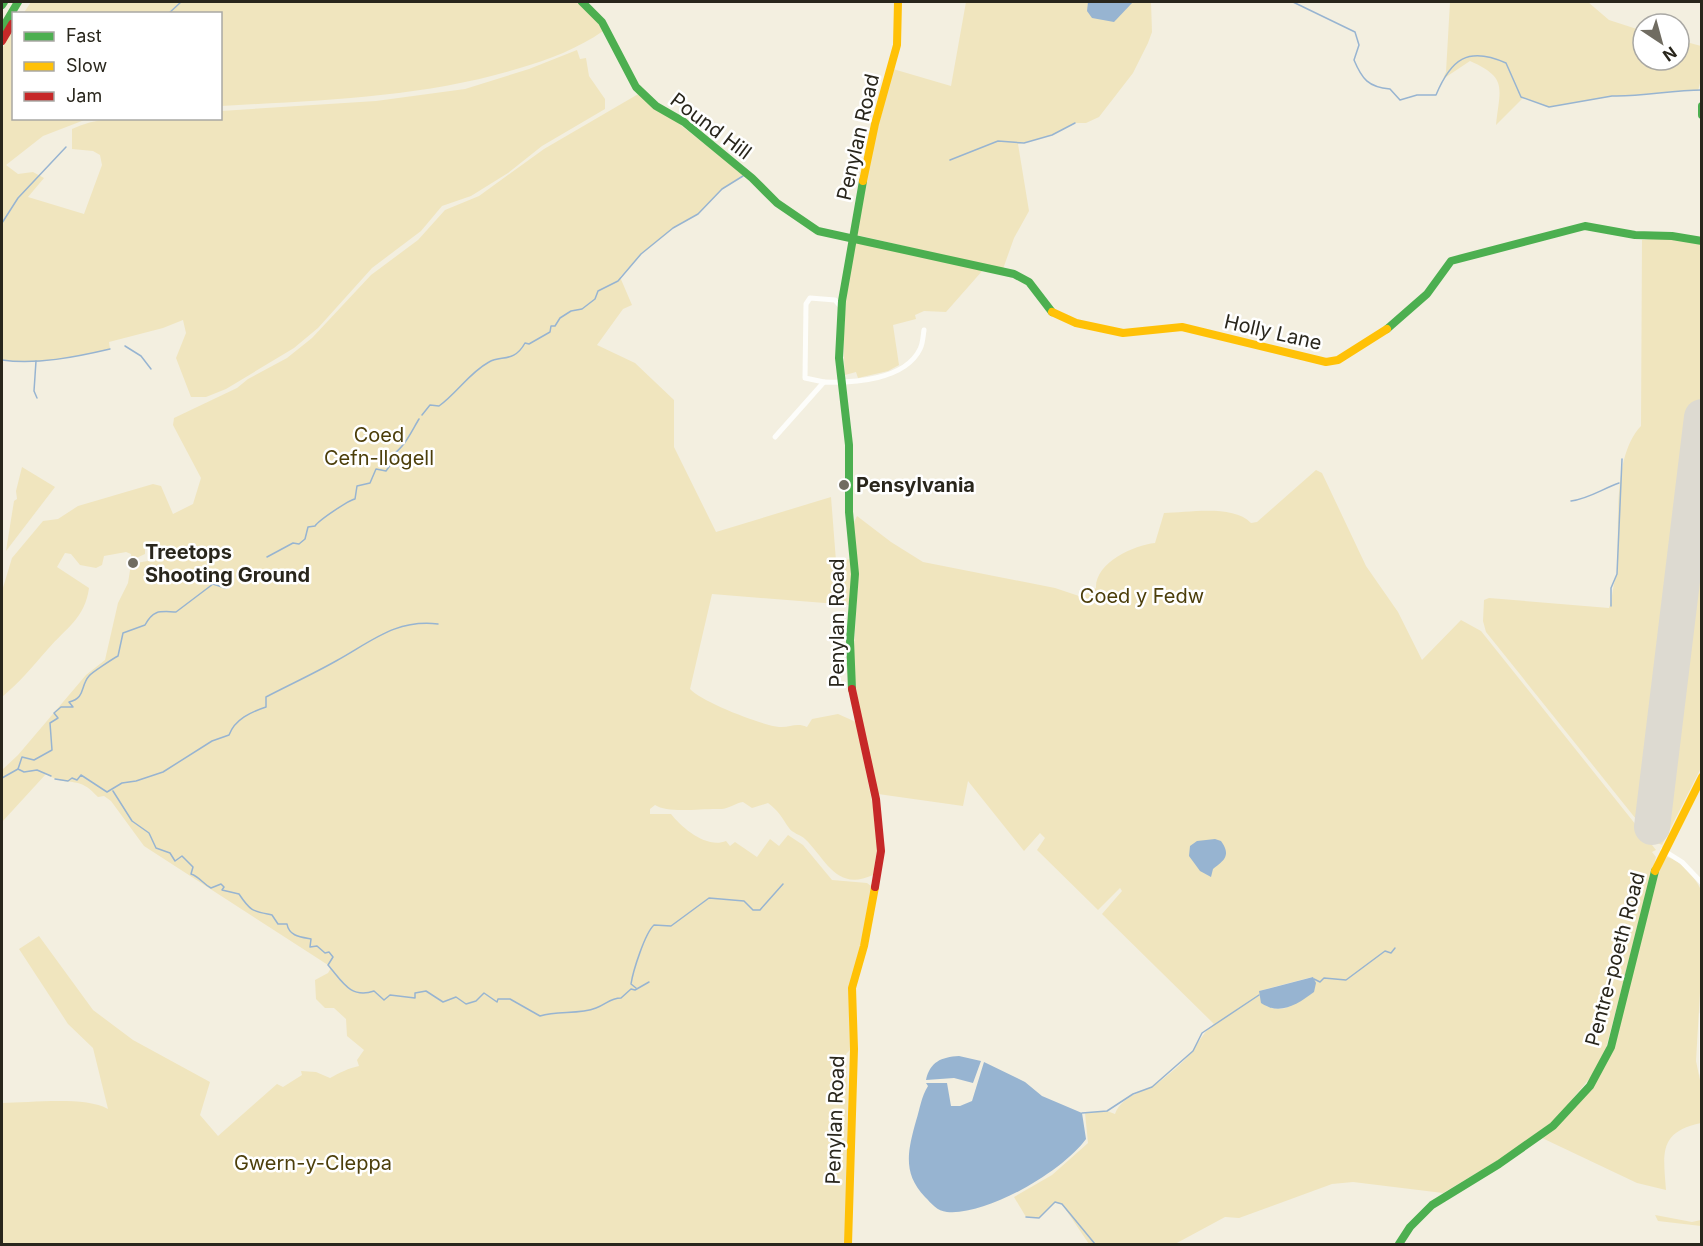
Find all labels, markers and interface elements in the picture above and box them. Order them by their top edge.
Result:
legend [12,12,222,120]
north arrow [1631,12,1691,72]
text: Fast [66,25,102,46]
text: N [1659,42,1681,66]
text: Slow [66,55,107,76]
street label: Penylan Road [832,71,884,203]
text: Jam [66,85,102,106]
street label: Pound Hill [666,88,756,164]
street label: Holly Lane [1222,309,1324,355]
park label: Coed Cefn-llogell [324,423,434,470]
place label: Pensylvania [856,473,975,497]
marker: Pensylvania [837,478,851,492]
place label: Treetops Shooting Ground [145,540,310,587]
marker: Treetops Shooting Ground [126,556,140,570]
street label: Penylan Road [825,559,849,687]
park label: Coed y Fedw [1080,584,1204,608]
street label: Pentre-poeth Road [1580,869,1650,1049]
street label: Penylan Road [821,1055,849,1185]
park label: Gwern-y-Cleppa [234,1151,392,1175]

